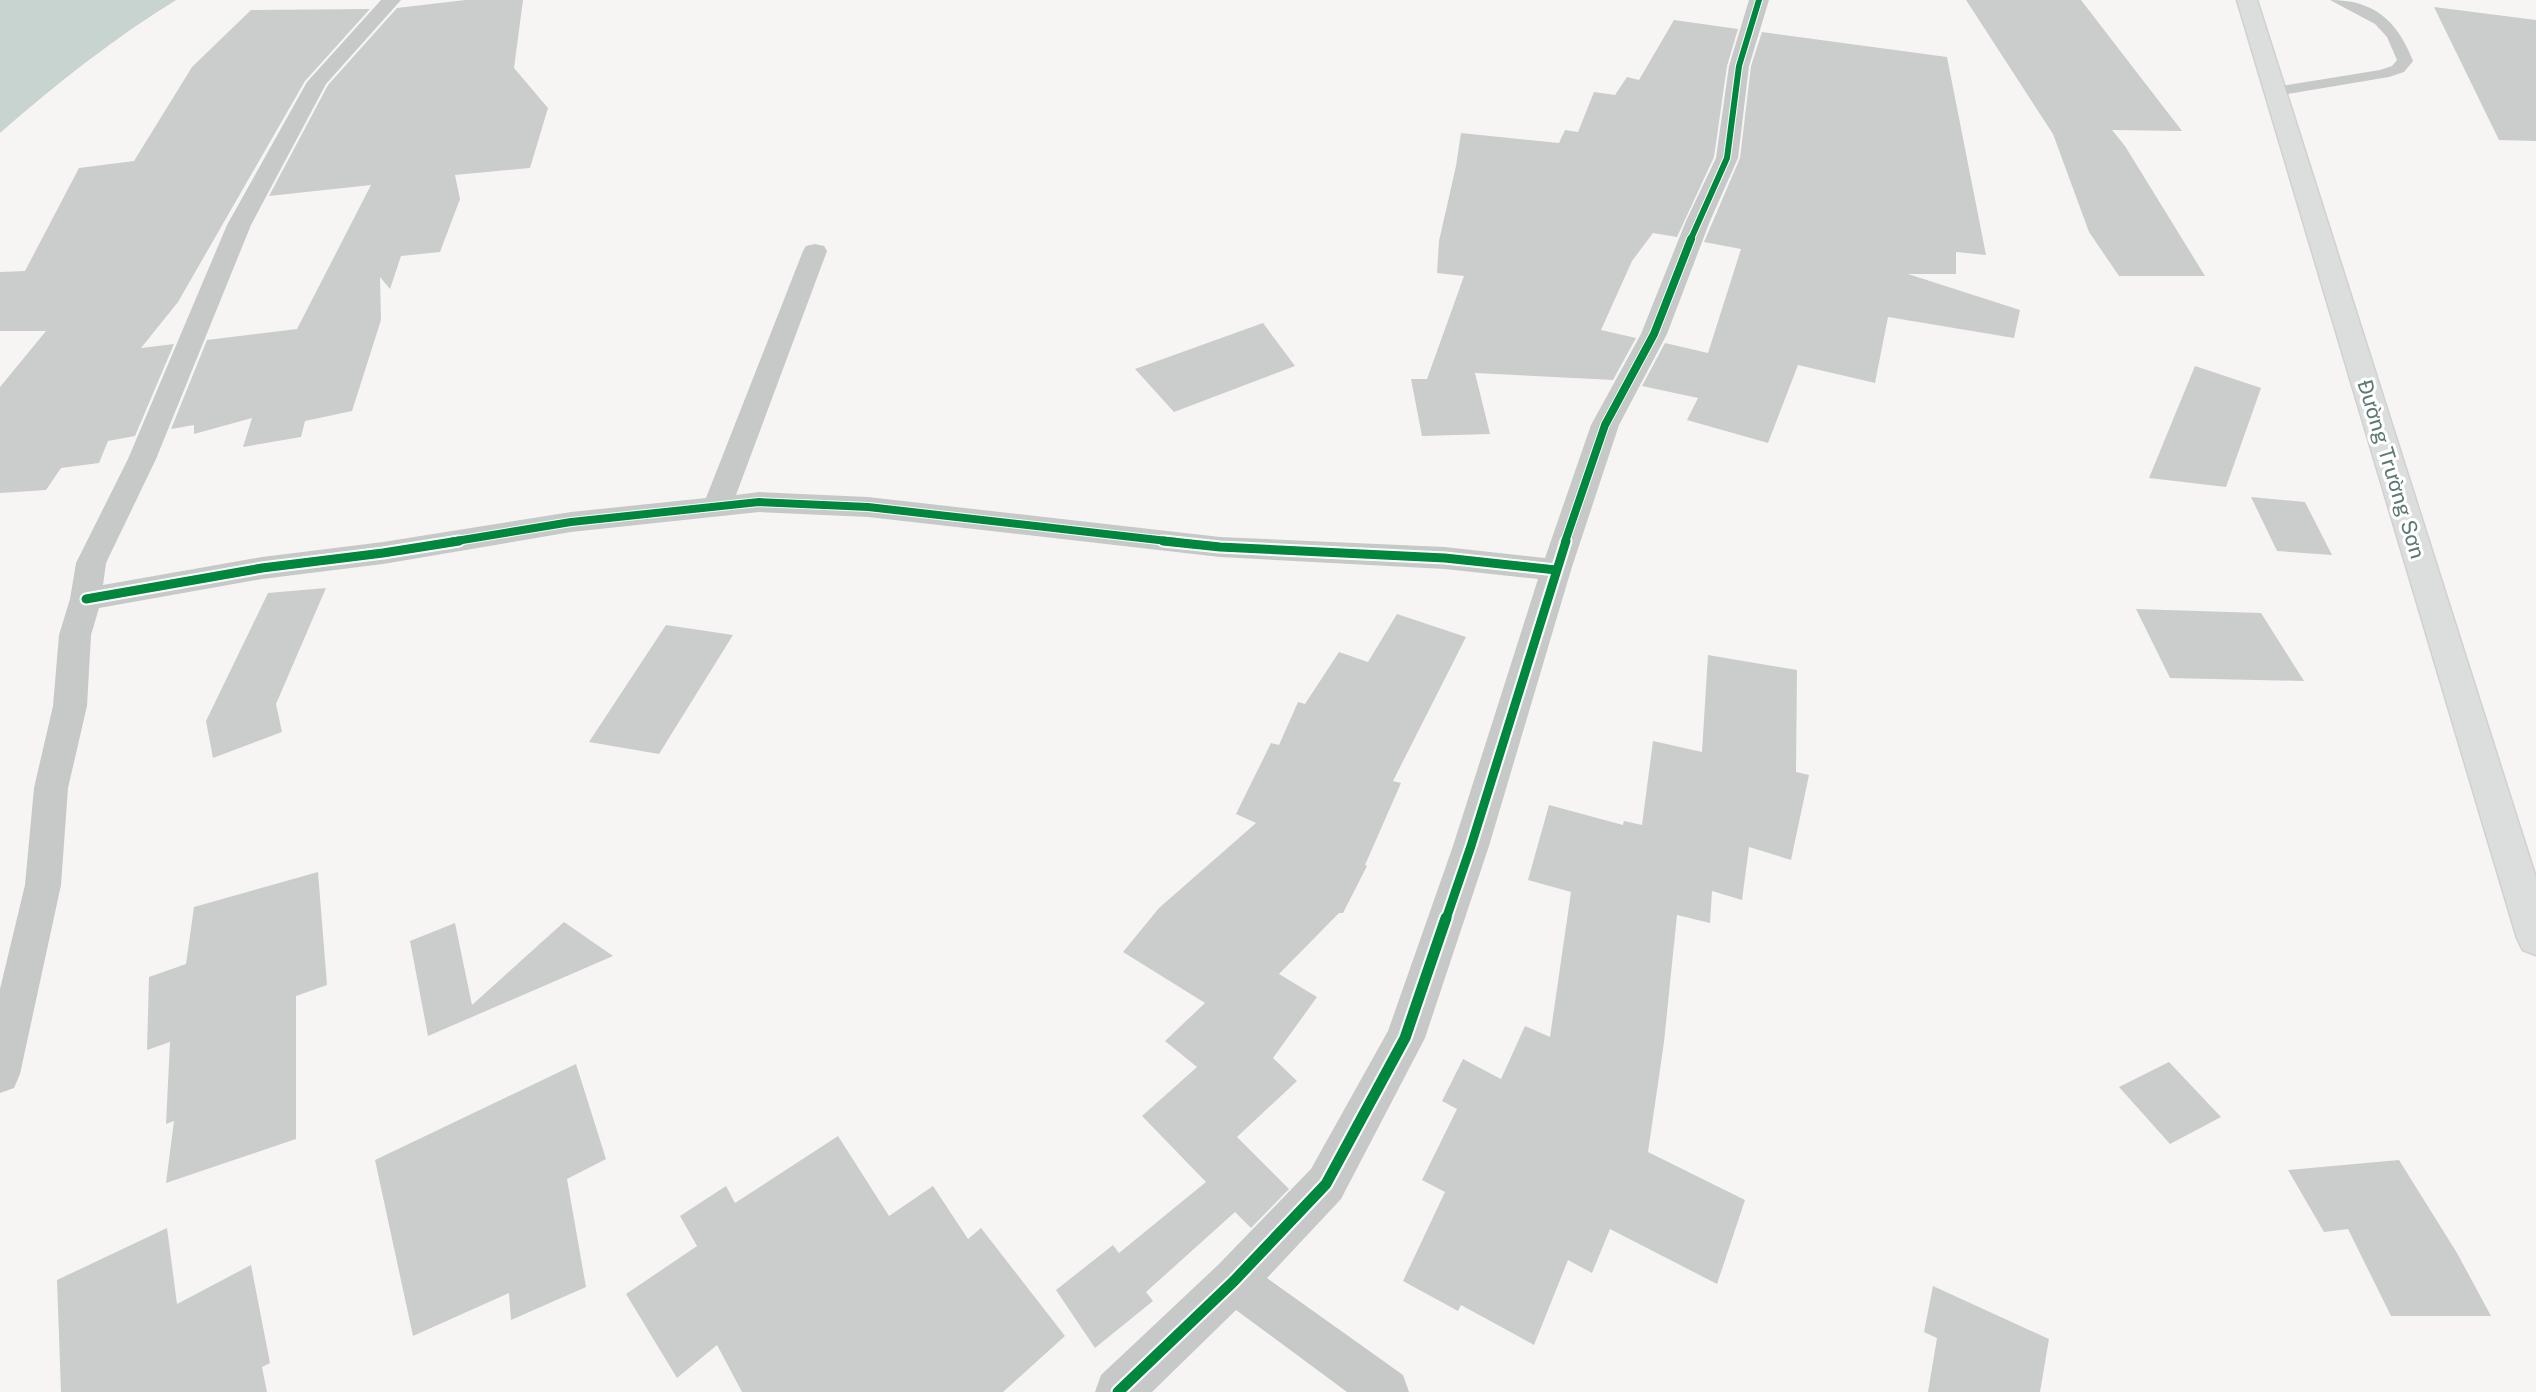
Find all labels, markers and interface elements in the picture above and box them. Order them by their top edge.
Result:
street label: Đường Trường Sơn [2352,376,2431,561]

